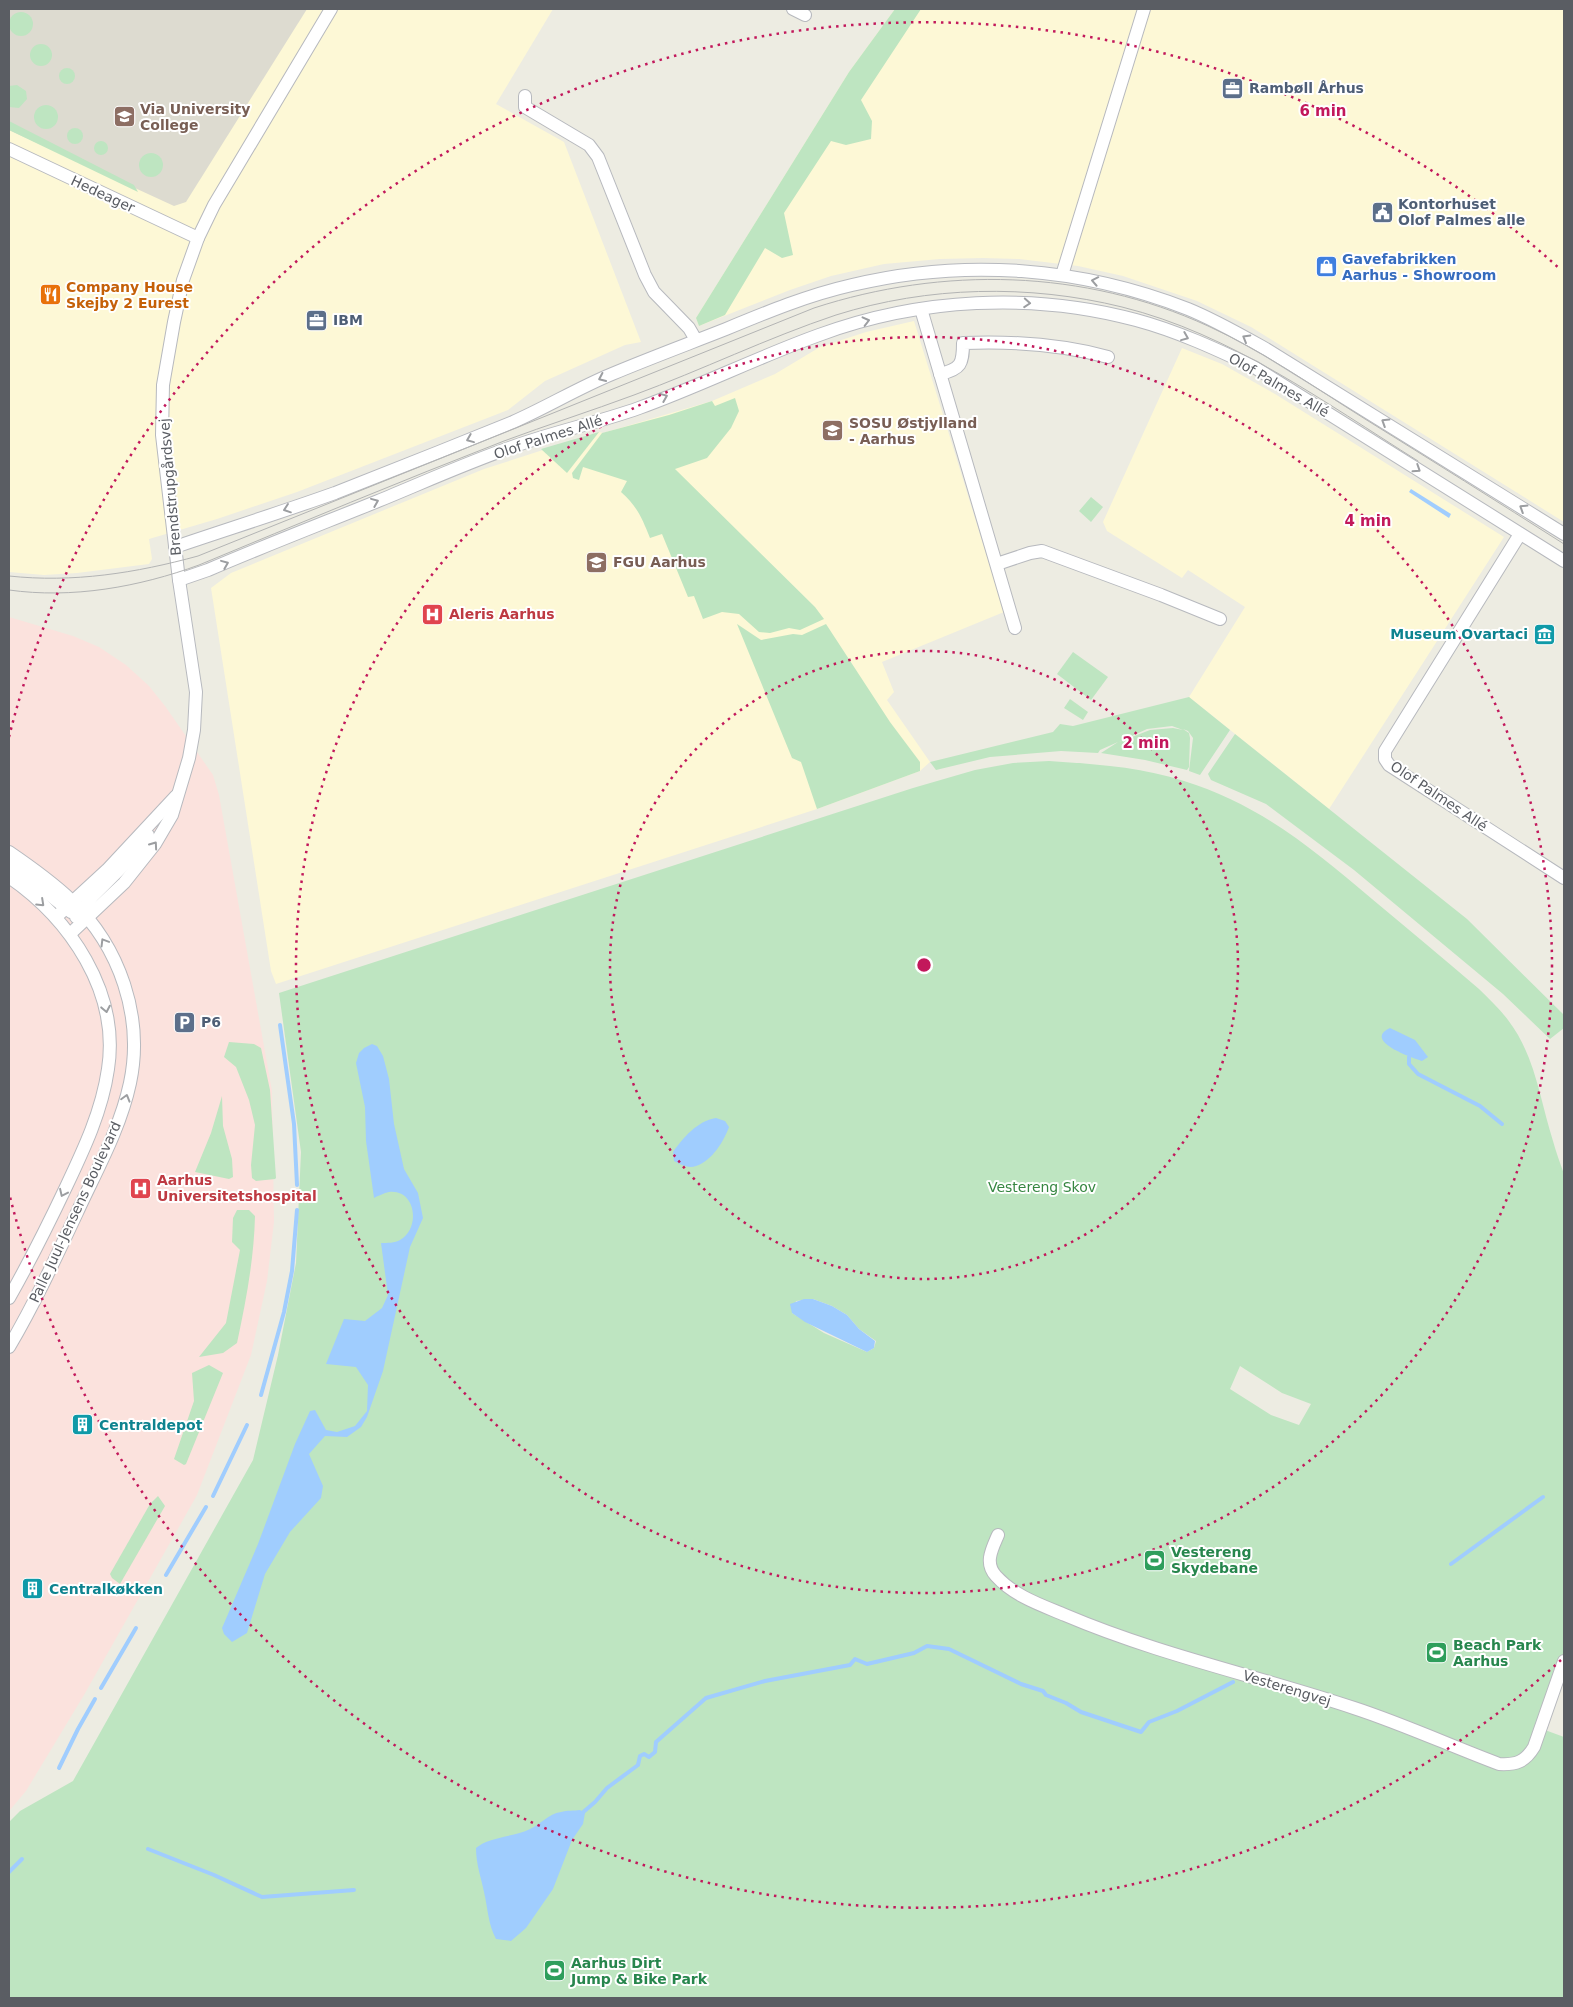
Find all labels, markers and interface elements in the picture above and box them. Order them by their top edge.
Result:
office icon: Rambøll Århus [1221,76,1245,100]
place label: Rambøll Århus [1249,80,1364,96]
place label: Via University College [140,101,250,133]
text: 6 min [1299,102,1347,120]
school or university icon: Via University College [112,105,136,129]
street label: Hedeager [69,172,138,216]
place label: Kontorhuset Olof Palmes alle [1398,196,1525,228]
public building icon: Kontorhuset Olof Palmes alle [1370,200,1394,224]
place label: Gavefabrikken Aarhus - Showroom [1342,251,1496,283]
shop icon: Gavefabrikken Aarhus - Showroom [1314,255,1338,279]
one-way arrow [1090,276,1099,287]
place label: Company House Skejby 2 Eurest [66,279,193,311]
restaurant icon: Company House Skejby 2 Eurest [38,283,62,307]
one-way arrow [1023,298,1031,309]
office icon: IBM [305,308,329,332]
place label: IBM [333,312,363,328]
one-way arrow [861,316,870,327]
one-way arrow [1180,330,1189,341]
one-way arrow [1243,334,1252,344]
street label: Olof Palmes Allé [1226,350,1332,420]
one-way arrow [598,372,607,383]
one-way arrow [659,393,668,404]
street label: Olof Palmes Allé [492,412,604,462]
place label: SOSU Østjylland - Aarhus [849,415,977,447]
street label: Brendstrupgårdsvej [156,418,184,556]
school or university icon: SOSU Østjylland - Aarhus [821,419,845,443]
one-way arrow [1381,419,1390,429]
one-way arrow [466,432,475,443]
one-way arrow [1411,463,1420,472]
one-way arrow [370,498,379,508]
one-way arrow [284,503,292,513]
one-way arrow [1519,505,1528,515]
text: 4 min [1344,512,1392,530]
school or university icon: FGU Aarhus [585,550,609,574]
place label: FGU Aarhus [613,554,706,570]
one-way arrow [220,559,229,570]
hospital icon: Aleris Aarhus [421,602,445,626]
place label: Aleris Aarhus [449,606,555,622]
museum icon: Museum Ovartaci [1532,622,1556,646]
place label: Museum Ovartaci [1390,626,1528,642]
text: 2 min [1122,734,1170,752]
street label: Olof Palmes Allé [1388,758,1490,834]
one-way arrow [148,841,157,851]
one-way arrow [36,897,45,906]
one-way arrow [100,938,110,947]
centre of rings [915,956,933,974]
one-way arrow [100,1004,110,1013]
parking icon: P6 [173,1010,197,1034]
place label: P6 [201,1014,221,1030]
one-way arrow [120,1094,130,1102]
street label: Palle Juul-Jensens Boulevard [26,1119,124,1305]
place label: Aarhus Universitetshospital [157,1172,317,1204]
hospital icon: Aarhus Universitetshospital [129,1176,153,1200]
park label: Vestereng Skov [988,1179,1096,1195]
one-way arrow [59,1188,69,1197]
building icon: Centraldepot [71,1413,95,1437]
place label: Centraldepot [99,1417,203,1433]
place label: Vestereng Skydebane [1171,1544,1258,1576]
sports icon: Vestereng Skydebane [1143,1548,1167,1572]
building icon: Centralkøkken [21,1577,45,1601]
place label: Centralkøkken [49,1581,163,1597]
place label: Beach Park Aarhus [1453,1637,1542,1669]
sports icon: Beach Park Aarhus [1425,1641,1449,1665]
street label: Vesterengvej [1241,1667,1333,1709]
place label: Aarhus Dirt Jump & Bike Park [570,1955,708,1987]
sports icon: Aarhus Dirt Jump & Bike Park [543,1959,567,1983]

